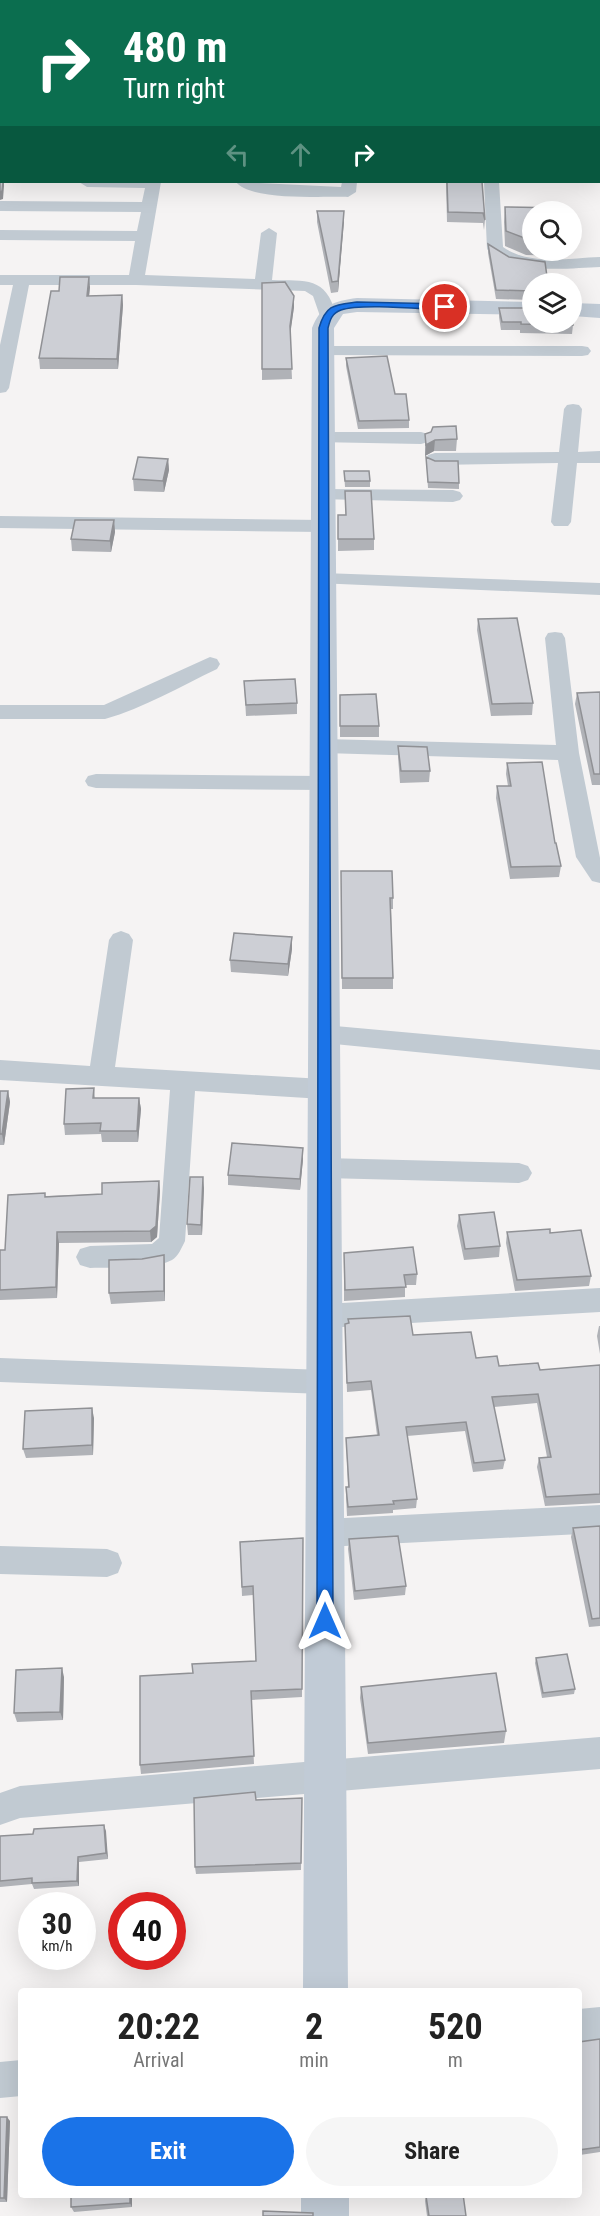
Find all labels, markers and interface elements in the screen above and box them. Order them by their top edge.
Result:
text: 480 m [123,23,228,72]
icon: right [24,24,102,102]
text: Turn right [123,73,225,105]
icon: left [221,138,254,171]
icon: ahead [284,138,317,171]
icon: right [347,138,380,171]
map controls [522,201,582,333]
button: search [522,201,582,261]
button: layers [522,273,582,333]
pin [419,281,470,332]
icon: arrive [428,290,461,323]
position arrow [293,1589,357,1653]
speed limit sign: 40 [108,1892,186,1970]
text: 30 [42,1906,72,1941]
text: km/h [42,1937,72,1955]
text: 20:22 [117,2006,200,2048]
text: 2 [305,2006,323,2048]
text: 520 [428,2006,483,2048]
text: Arrival [133,2048,184,2072]
text: min [299,2048,329,2072]
text: m [448,2048,463,2072]
button: Exit [42,2117,294,2186]
button: Share [306,2117,558,2186]

